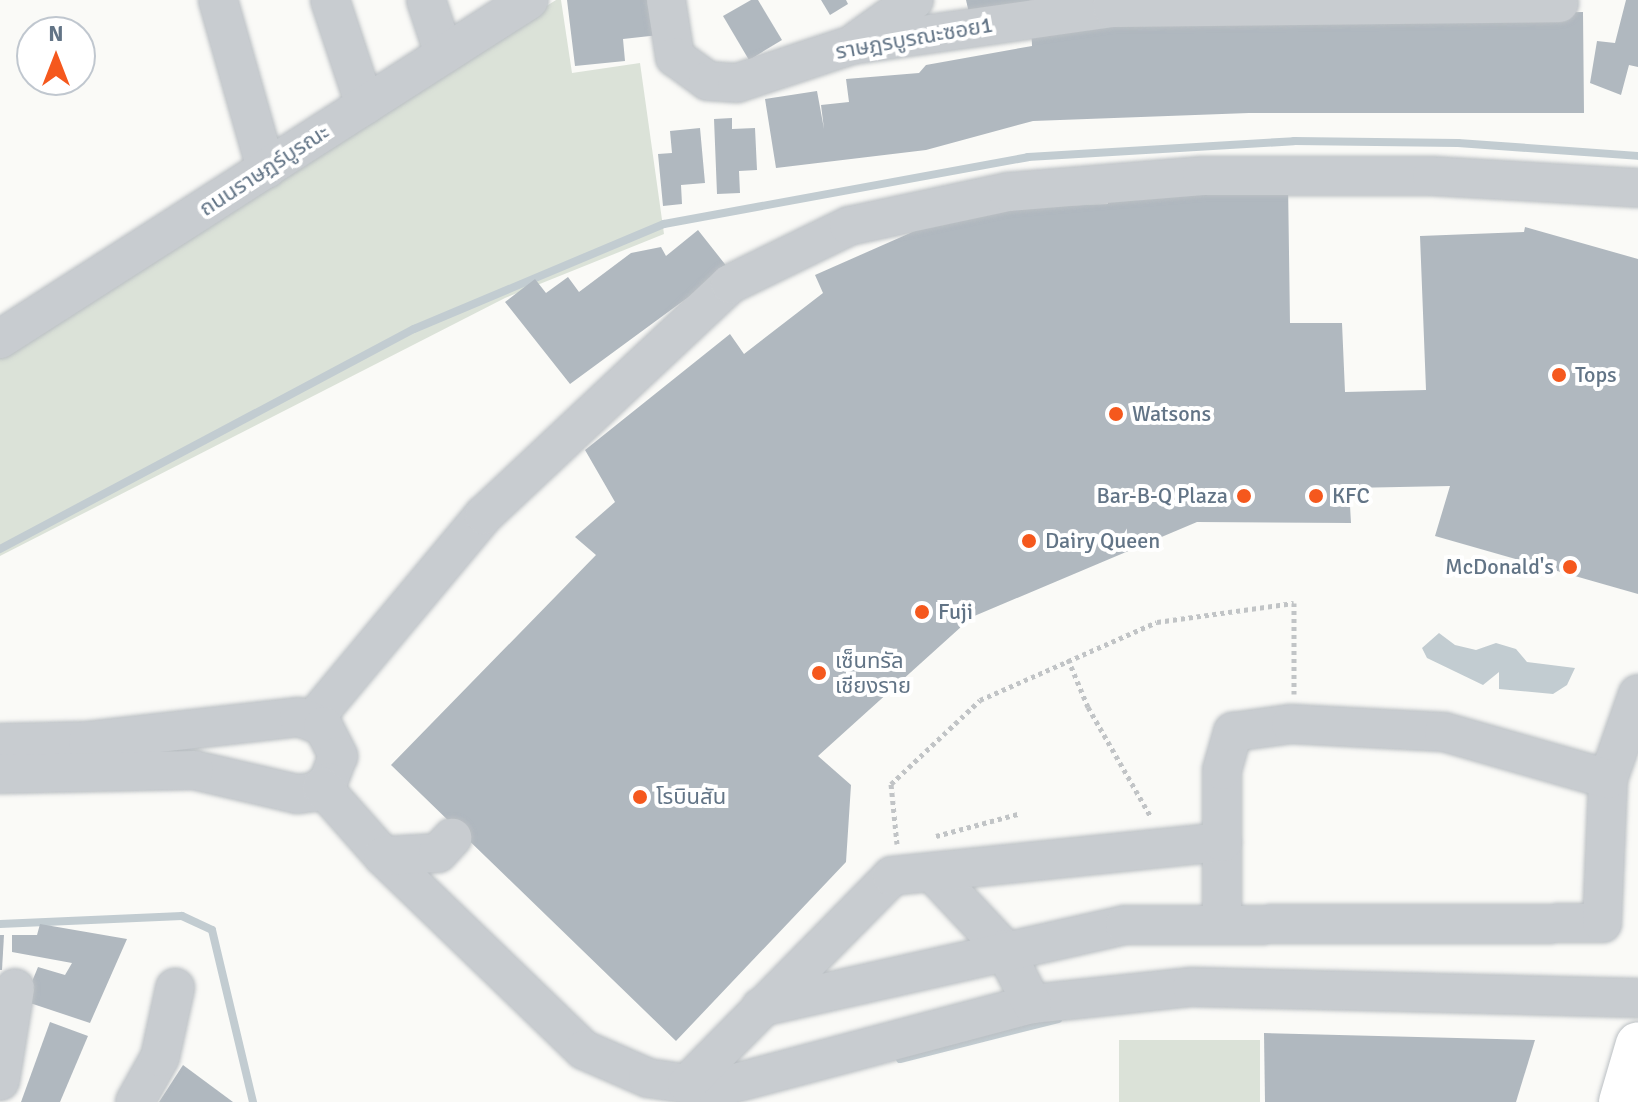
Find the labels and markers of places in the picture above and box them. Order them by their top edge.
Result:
place label: Tops [1575,362,1617,388]
marker: Tops [1550,366,1568,384]
place label: Watsons [1132,401,1211,427]
marker: Watsons [1107,405,1125,423]
place label: Bar-B-Q Plaza [1096,483,1228,509]
place label: KFC [1332,483,1370,509]
marker: Bar-B-Q Plaza [1235,487,1253,505]
marker: KFC [1307,487,1325,505]
place label: Dairy Queen [1045,528,1160,554]
marker: Dairy Queen [1020,532,1038,550]
place label: McDonald's [1445,554,1554,580]
marker: McDonald's [1561,558,1579,576]
place label: Fuji [938,599,973,625]
marker: Fuji [913,603,931,621]
place label: เซ็นทรัล เชียงราย [835,647,911,698]
marker: เซ็นทรัล เชียงราย [810,664,828,682]
place label: โรบินสัน [656,784,726,810]
marker: โรบินสัน [631,788,649,806]

